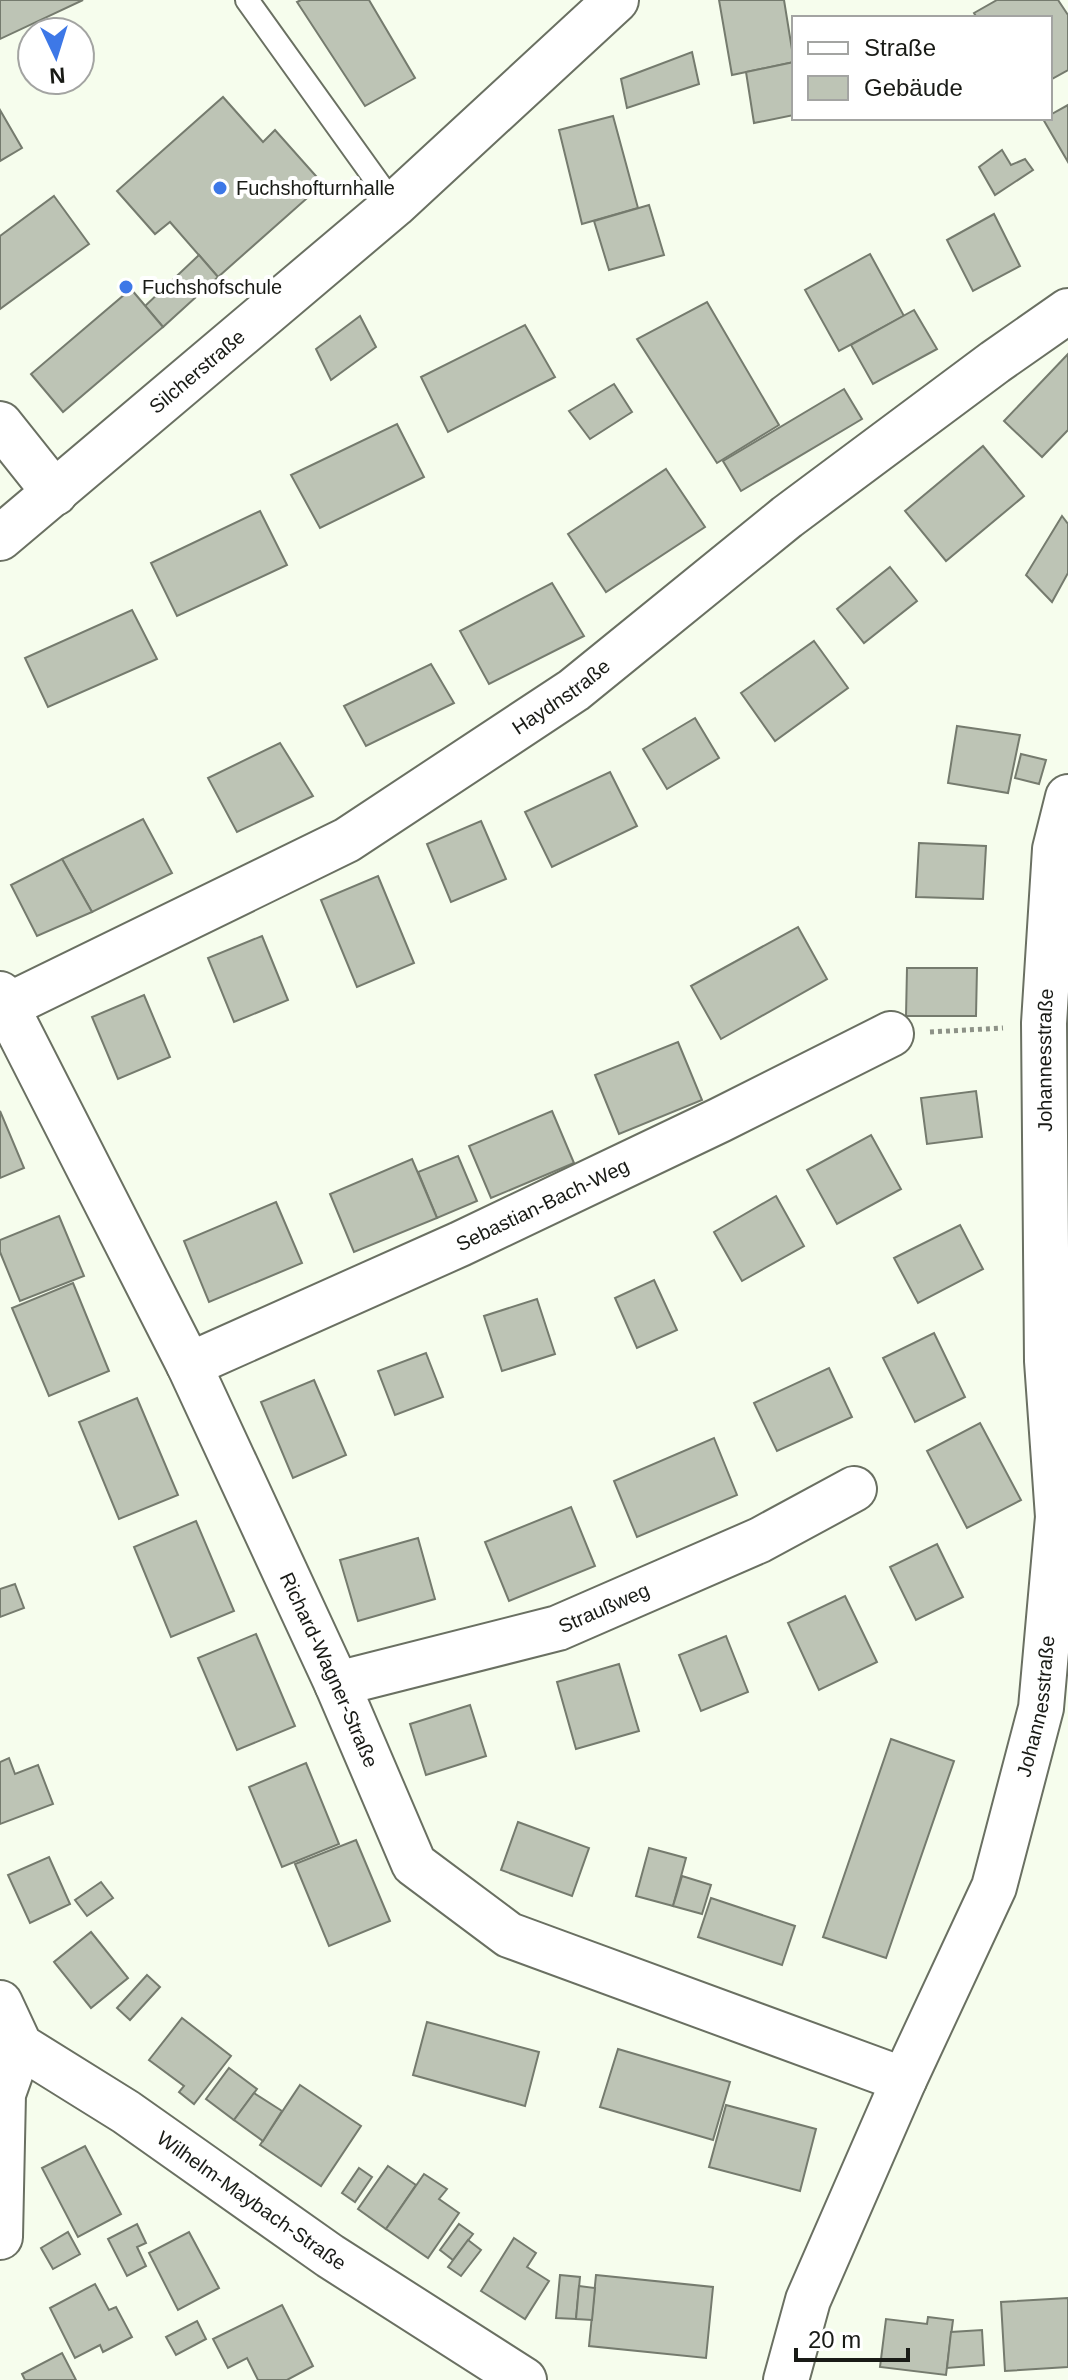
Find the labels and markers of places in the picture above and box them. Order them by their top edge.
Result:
place label: Fuchshofturnhalle [236,177,395,199]
marker: Fuchshofturnhalle [211,179,229,197]
place label: Fuchshofschule [142,276,282,298]
marker: Fuchshofschule [117,278,135,296]

